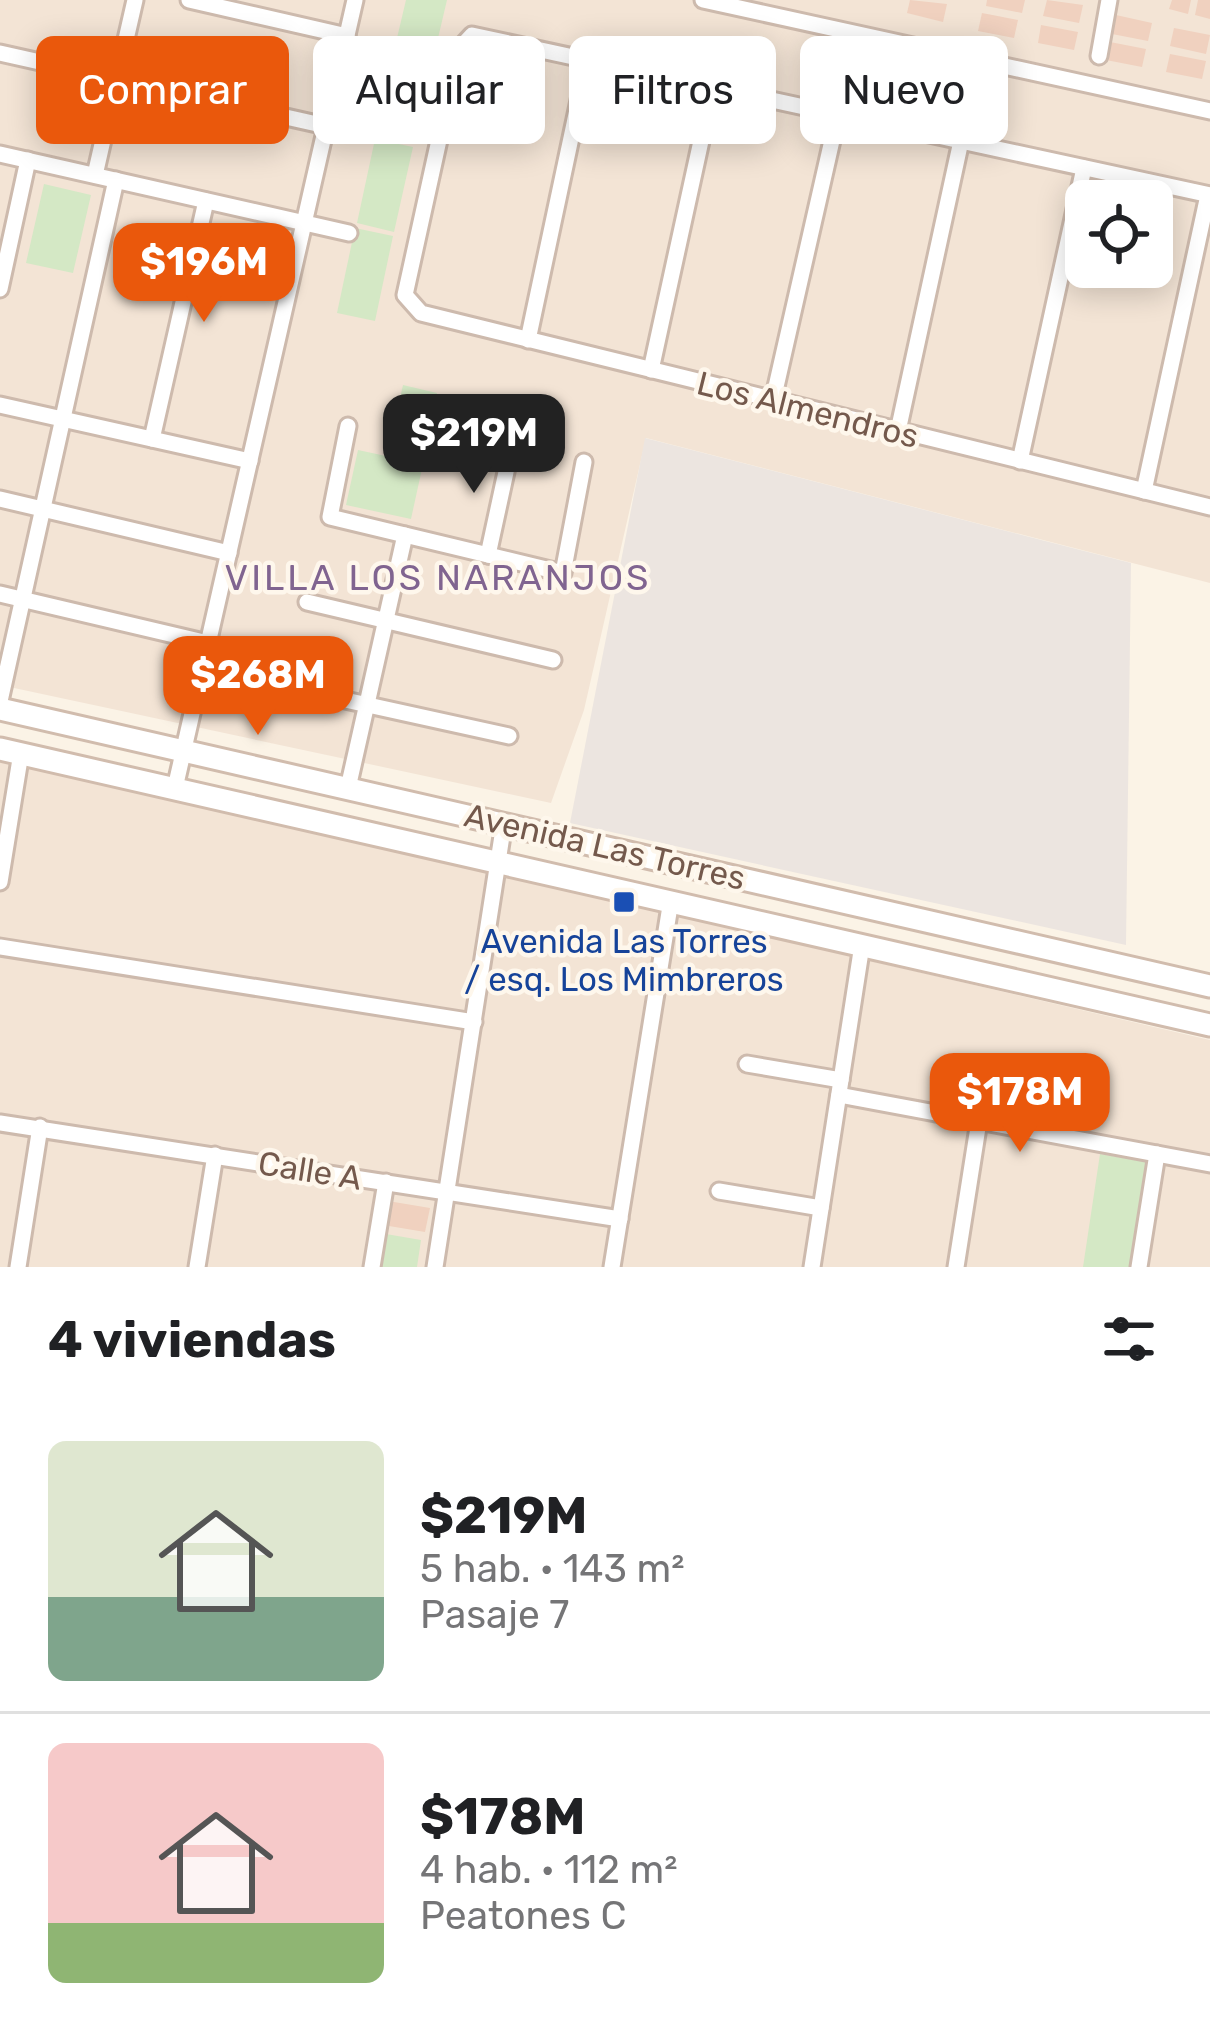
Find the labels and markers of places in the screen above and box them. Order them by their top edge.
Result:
pin: $196M [120,223,288,325]
pin: $219M [390,394,558,496]
pin: $268M [174,636,342,738]
marker: Avenida Las Torres / esq. Los Mimbreros [611,889,637,915]
place label: Avenida Las Torres / esq. Los Mimbreros [464,922,784,999]
pin: $178M [936,1053,1104,1155]

